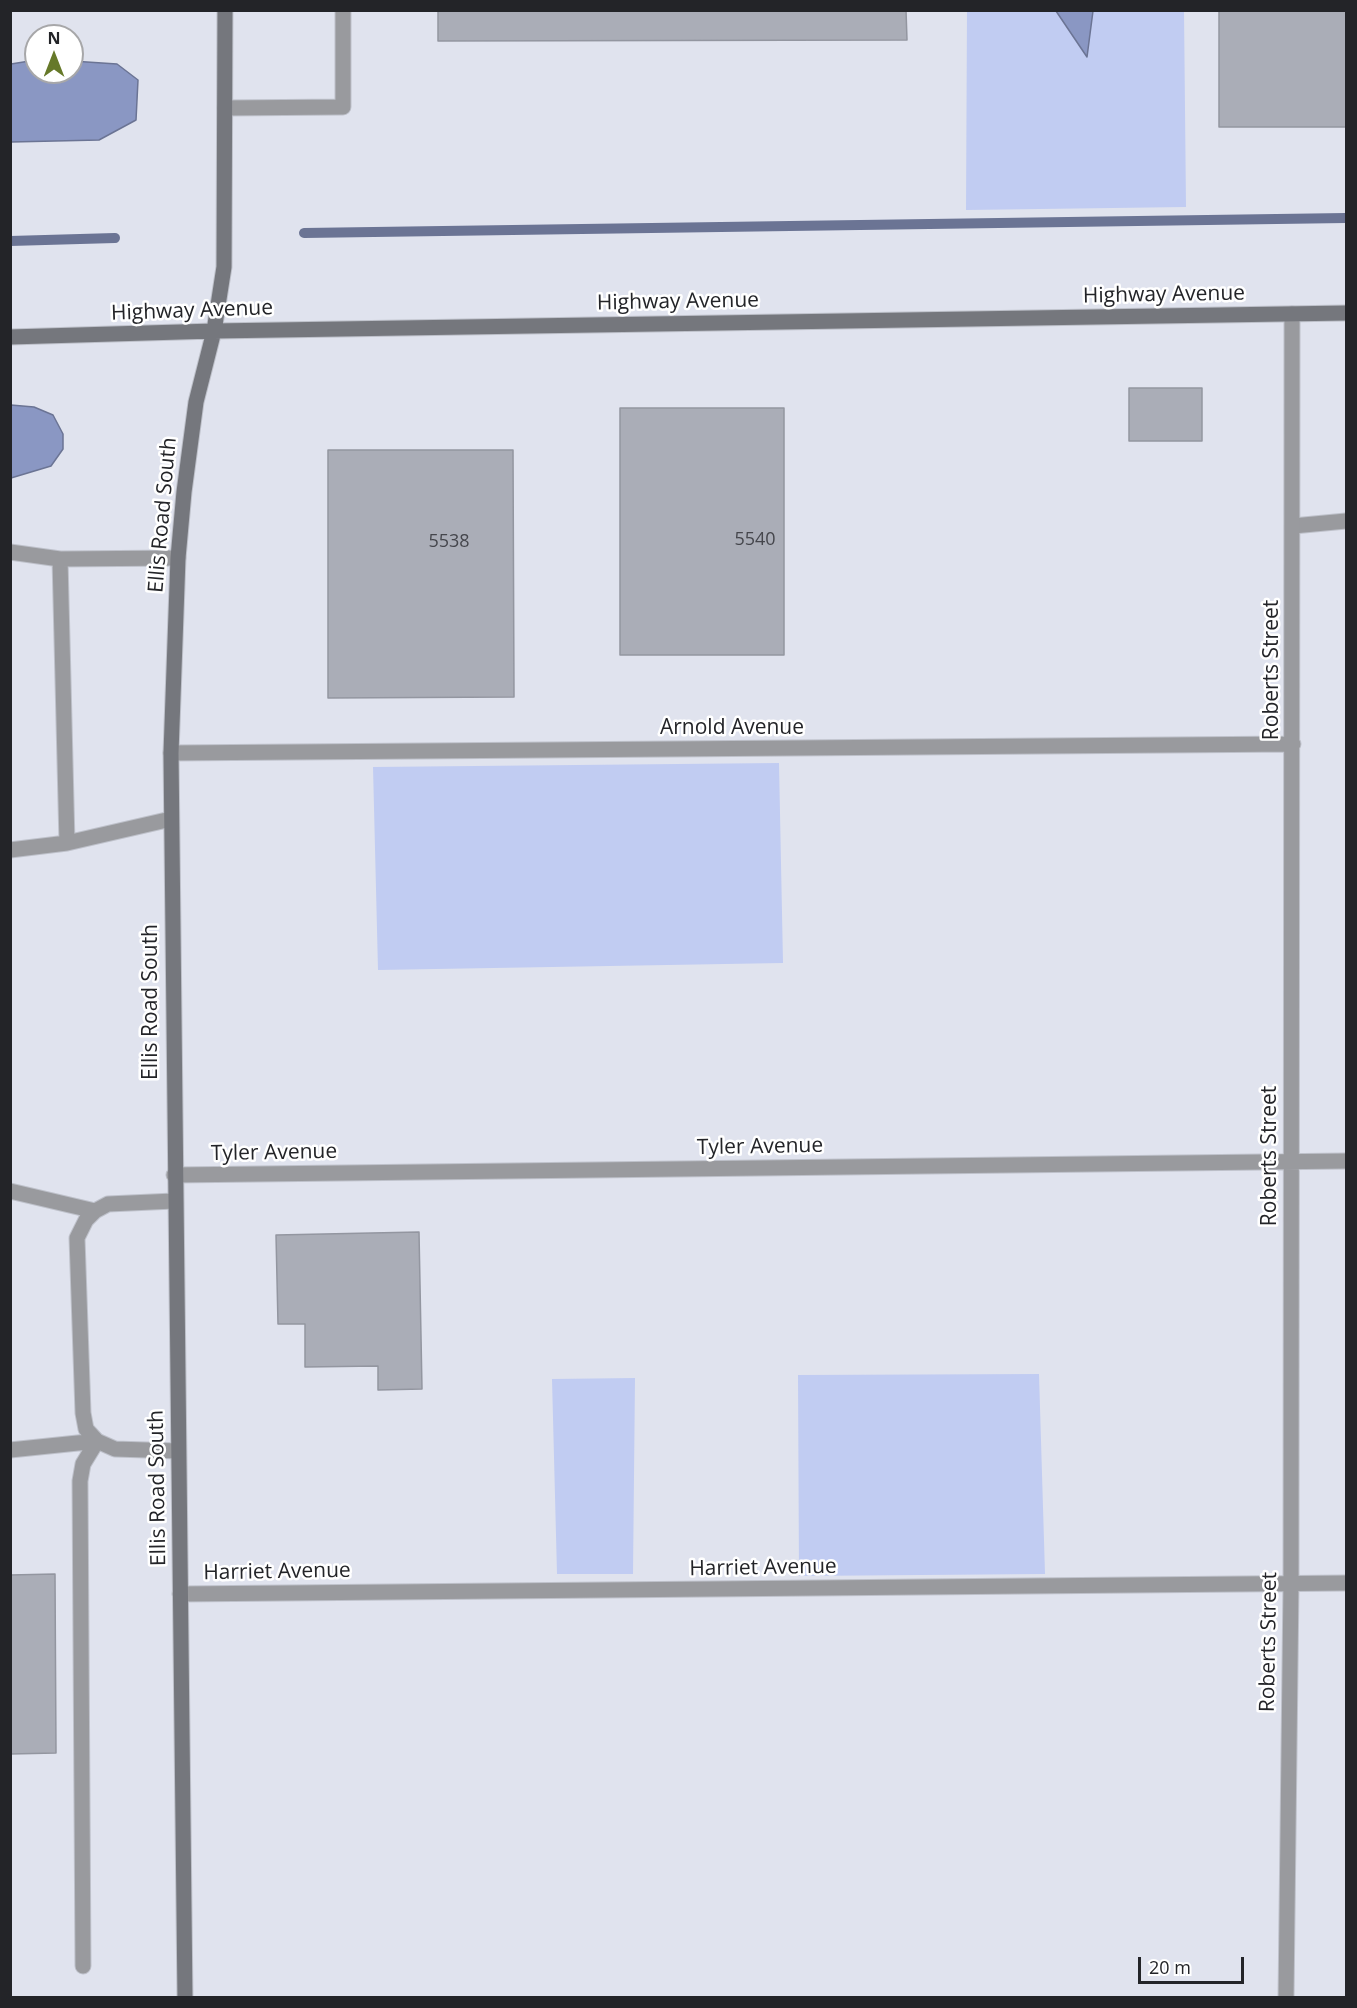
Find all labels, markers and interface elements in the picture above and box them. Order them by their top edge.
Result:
north arrow [24,24,84,84]
text: N [47,27,61,49]
street label: Highway Avenue [1083,281,1245,309]
street label: Highway Avenue [597,288,759,316]
street label: Highway Avenue [111,296,273,326]
street label: Ellis Road South [144,436,182,594]
house number: 5540 [734,529,776,551]
house number: 5538 [428,531,470,553]
street label: Roberts Street [1259,600,1285,740]
street label: Arnold Avenue [660,715,804,741]
street label: Ellis Road South [138,924,164,1080]
street label: Roberts Street [1257,1086,1283,1226]
street label: Tyler Avenue [697,1133,823,1161]
street label: Tyler Avenue [211,1139,337,1167]
street label: Ellis Road South [144,1410,172,1566]
street label: Harriet Avenue [689,1554,837,1582]
street label: Harriet Avenue [203,1558,351,1586]
street label: Roberts Street [1255,1572,1283,1712]
scale bar [1141,1945,1248,1983]
text: 20 m [1149,1955,1191,1979]

